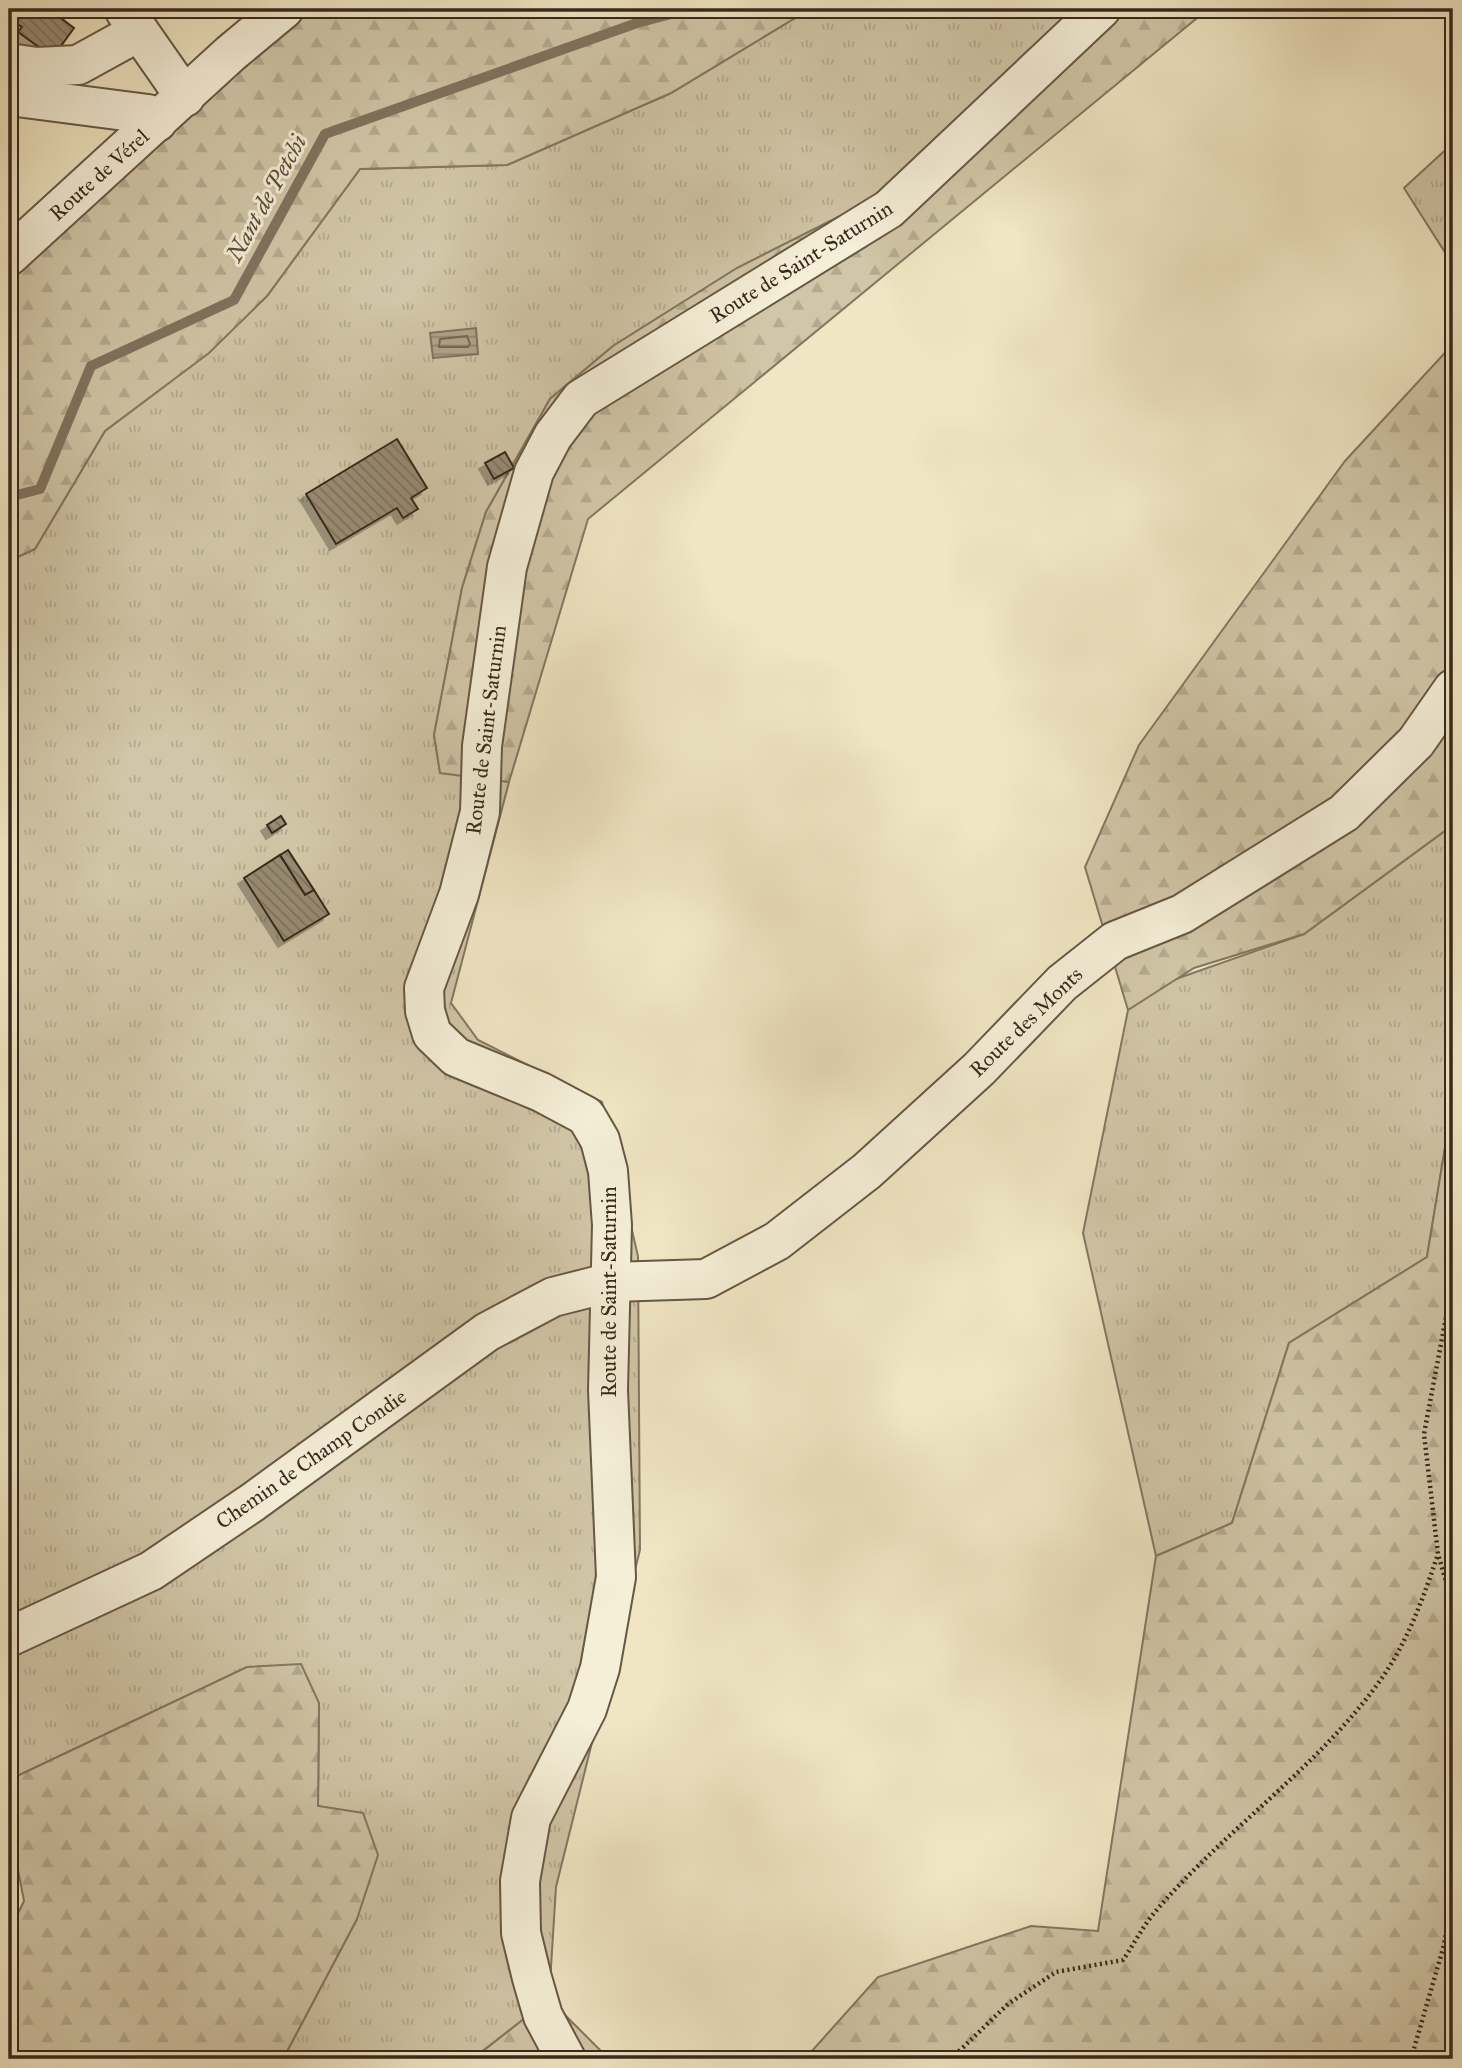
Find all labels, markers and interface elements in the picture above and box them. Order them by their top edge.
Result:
street label: Route de Vérel [44,123,154,227]
water label: Nant de Petchi [219,130,312,268]
street label: Route de Saint-Saturnin [705,195,897,329]
street label: Route de Saint-Saturnin [460,624,512,836]
street label: Route des Monts [964,962,1088,1082]
street label: Route de Saint-Saturnin [596,1186,622,1398]
street label: Chemin de Champ Condie [211,1383,412,1535]

